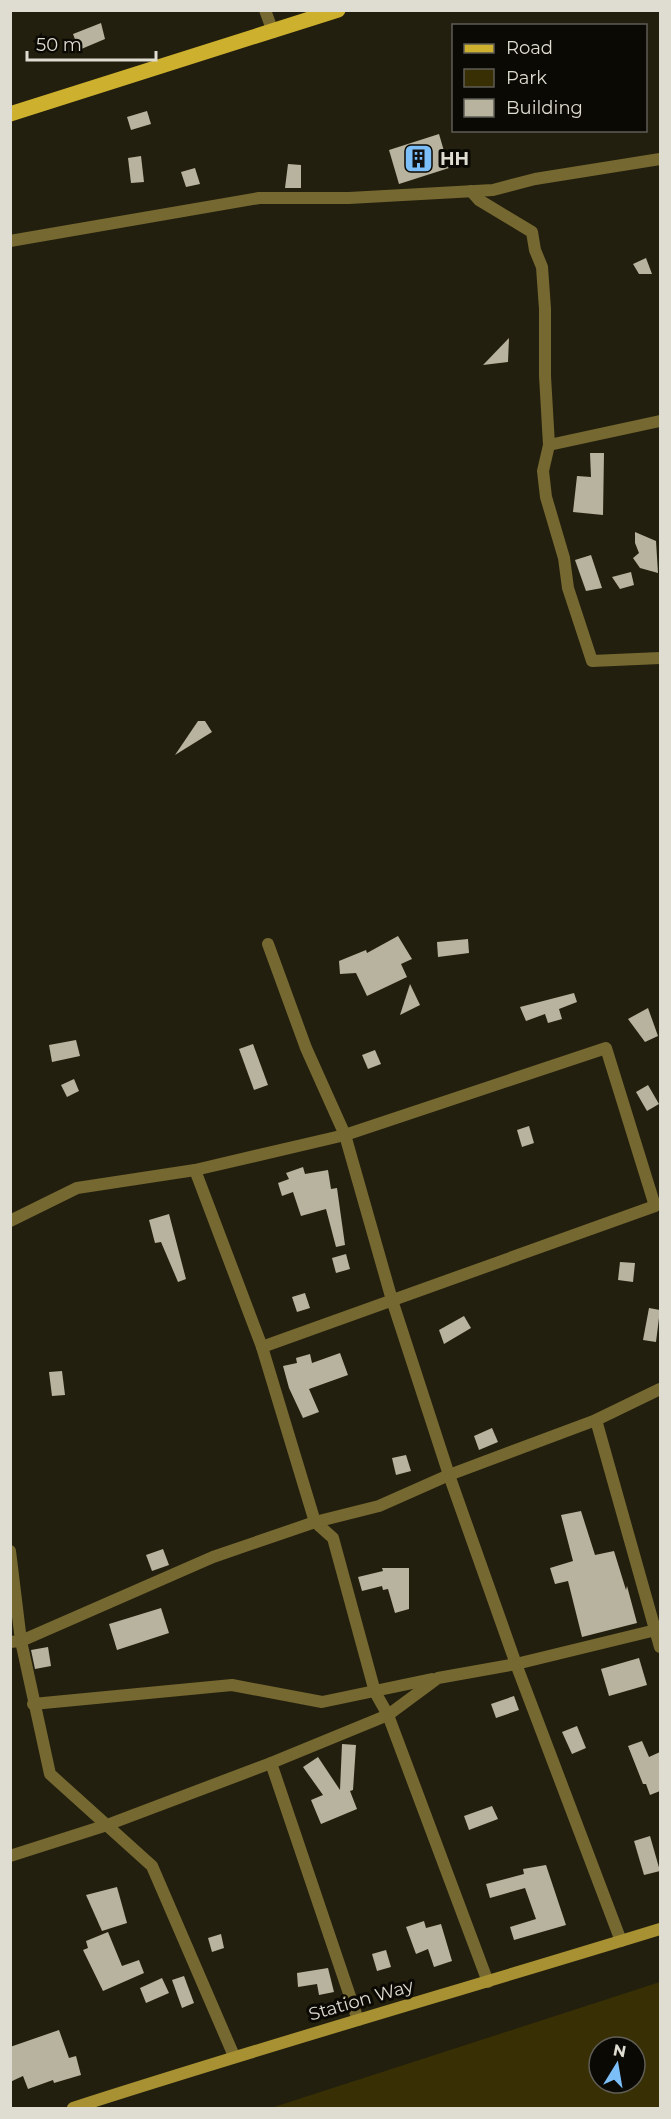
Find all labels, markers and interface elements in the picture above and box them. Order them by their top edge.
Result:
scale bar [27,24,156,62]
legend [452,24,647,132]
text: 50 m [36,34,82,56]
text: Road [506,37,553,59]
text: Park [506,67,547,89]
text: Building [506,97,583,119]
building icon: HH [403,143,435,175]
place label: HH [440,148,469,170]
street label: Station Way [306,1974,416,2025]
north arrow [587,2035,647,2095]
text: N [612,2040,628,2061]

